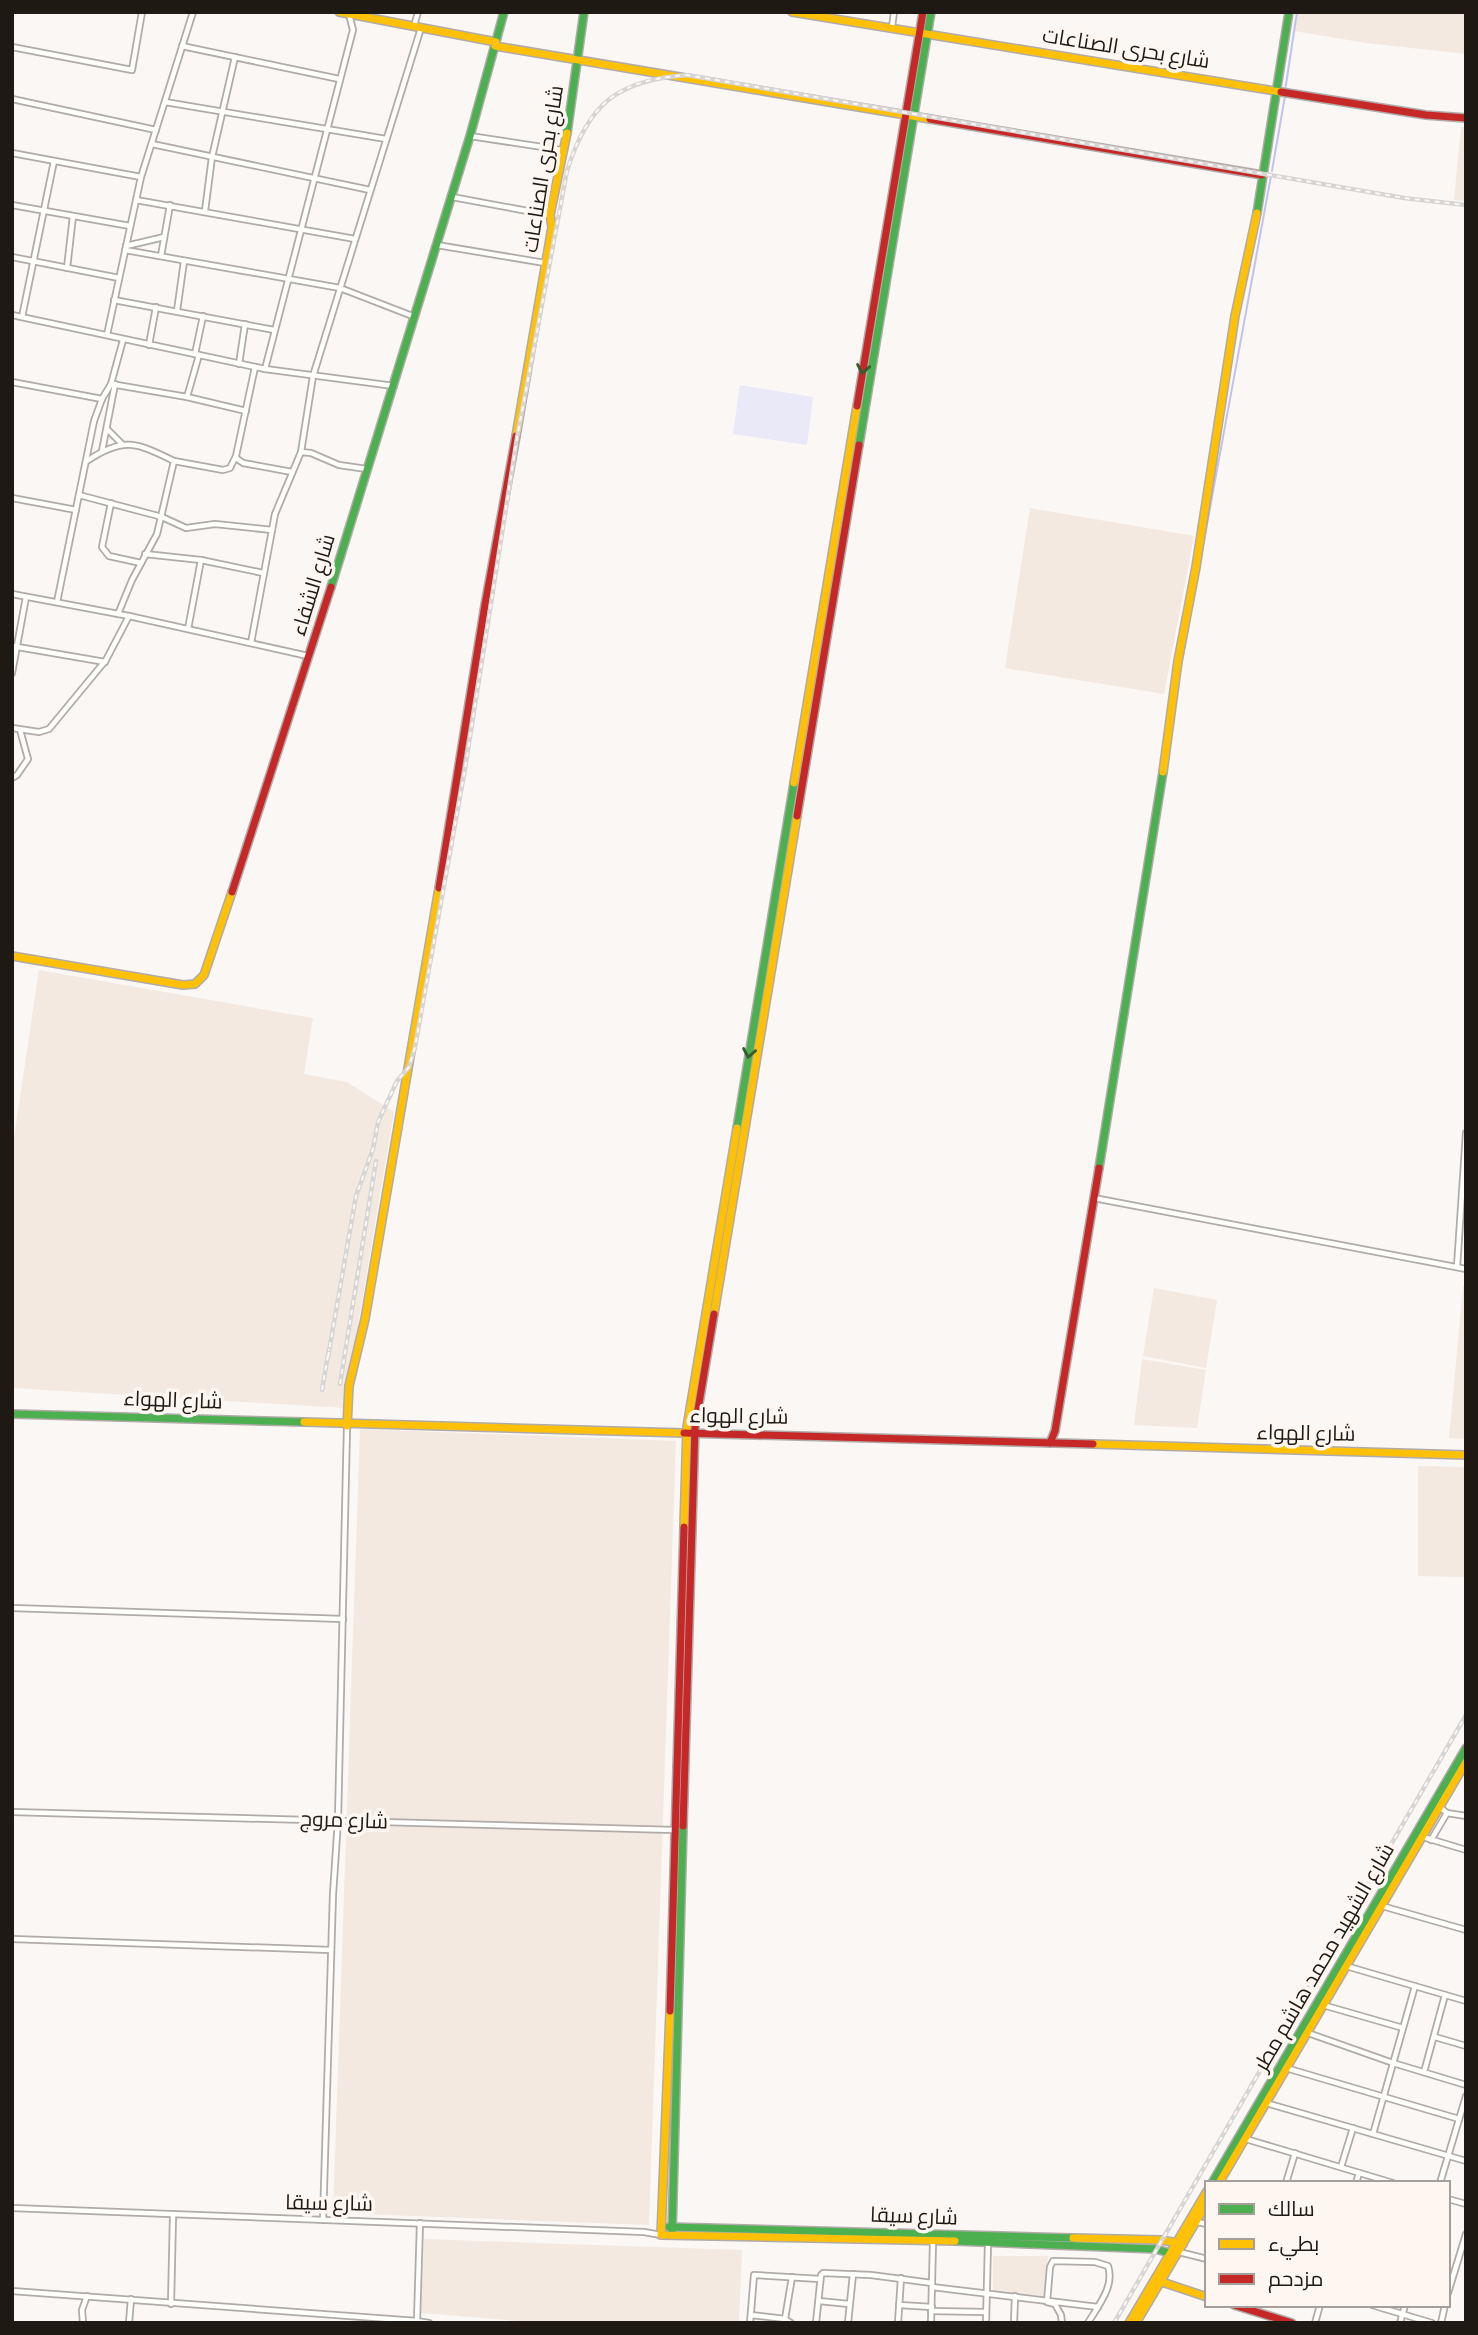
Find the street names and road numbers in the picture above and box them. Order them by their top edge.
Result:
street label: شارع بحرى الصناعات [1040,21,1212,75]
street label: شارع بحرى الصناعات [516,83,570,255]
street label: شارع الشفاء [284,531,342,639]
street label: شارع الهواء [123,1384,223,1416]
street label: شارع الهواء [689,1401,789,1431]
street label: شارع الهواء [1256,1418,1356,1448]
street label: شارع مروج [299,1804,389,1836]
street label: شارع الشهيد محمد هاشم مطر [1247,1838,1401,2077]
street label: شارع سيقا [285,2188,373,2218]
street label: شارع سيقا [870,2200,958,2232]

